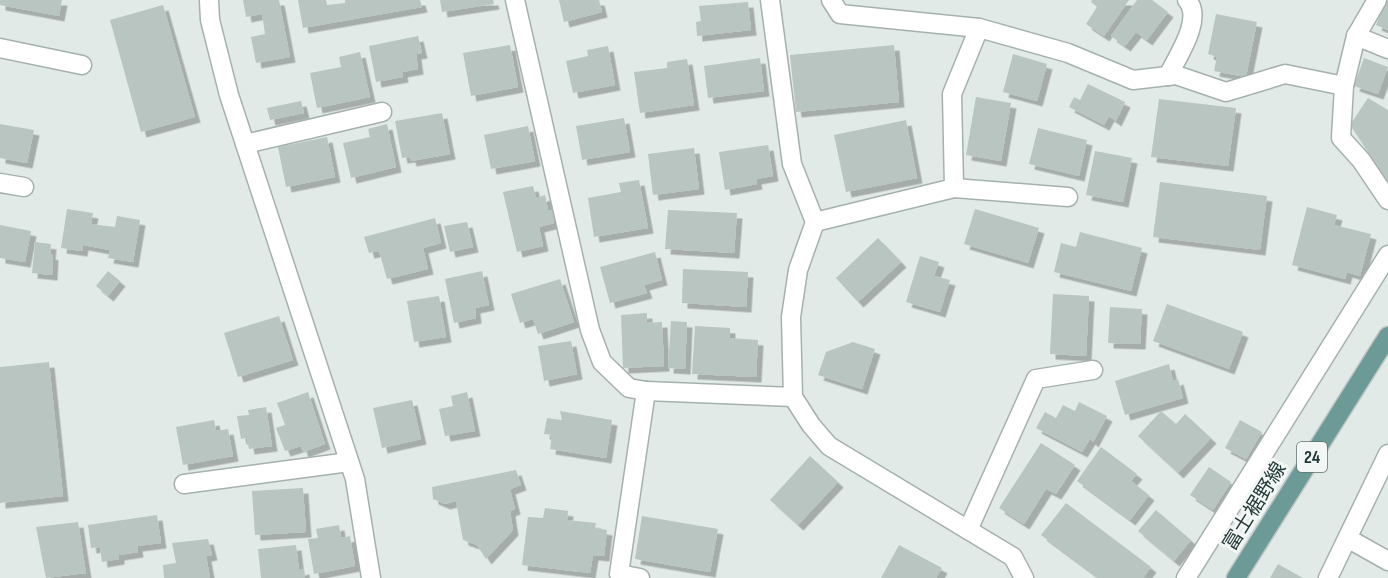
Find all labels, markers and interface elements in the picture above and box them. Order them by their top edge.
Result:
road number: 24 [1297,442,1327,472]
street label: 富士裾野線 [1218,458,1292,555]

